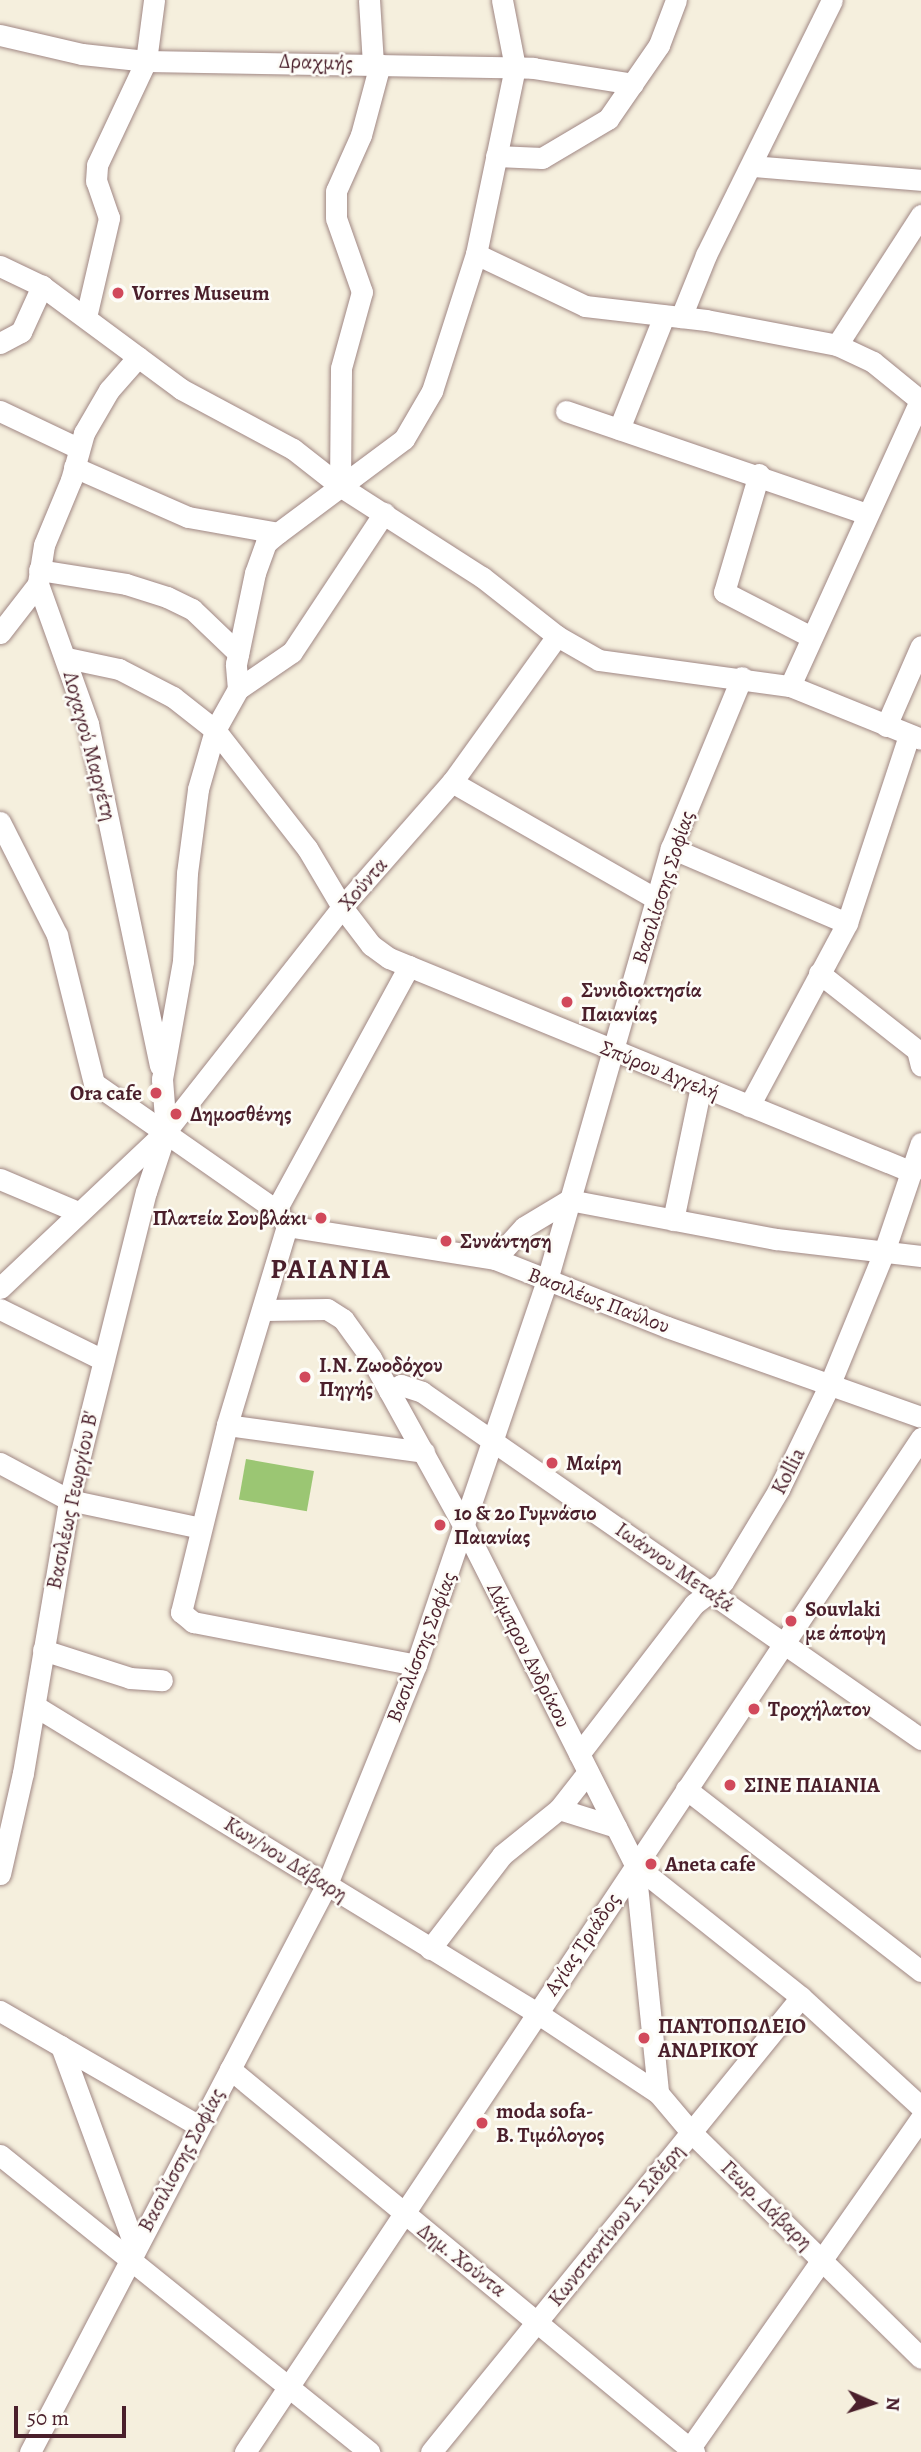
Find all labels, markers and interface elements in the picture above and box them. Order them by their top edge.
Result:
street label: Δραχμής [279,48,353,76]
place label: Vorres Museum [132,280,270,306]
marker: Vorres Museum [110,285,126,301]
street label: Λοχαγού Μαργέτη [58,669,122,823]
street label: Βασιλίσσης Σοφίας [626,807,700,967]
street label: Χούντα [333,852,393,916]
place label: Συνιδιοκτησία Παιανίας [581,977,702,1027]
marker: Συνιδιοκτησία Παιανίας [559,994,575,1010]
street label: Σπύρου Αγγελή [597,1035,723,1105]
place label: Ora cafe [70,1080,142,1106]
marker: Ora cafe [148,1085,164,1101]
place label: Δημοσθένης [190,1101,292,1127]
marker: Δημοσθένης [168,1106,184,1122]
place label: Πλατεία Σουβλάκι [153,1205,307,1231]
marker: Πλατεία Σουβλάκι [313,1210,329,1226]
place label: Συνάντηση [460,1228,552,1254]
marker: Συνάντηση [438,1233,454,1249]
district label: PAIANIA [271,1252,391,1286]
street label: Βασιλέως Παύλου [525,1261,673,1339]
place label: Ι.Ν. Ζωοδόχου Πηγής [319,1352,443,1402]
marker: Ι.Ν. Ζωοδόχου Πηγής [297,1369,313,1385]
street label: Βασιλέως Γεωργίου Β' [41,1408,103,1592]
street label: Kollia [766,1443,810,1499]
place label: Μαίρη [566,1450,622,1476]
marker: Μαίρη [544,1455,560,1471]
place label: 1ο & 2ο Γυμνάσιο Παιανίας [454,1500,597,1550]
marker: 1ο & 2ο Γυμνάσιο Παιανίας [432,1517,448,1533]
street label: Ιωάννου Μεταξά [611,1517,739,1617]
street label: Βασιλίσσης Σοφίας [381,1568,461,1726]
street label: Λάμπρου Ανδρίκου [482,1578,576,1732]
place label: Souvlaki με άποψη [805,1596,886,1646]
marker: Souvlaki με άποψη [783,1613,799,1629]
place label: Τροχήλατον [768,1696,871,1722]
marker: Τροχήλατον [746,1701,762,1717]
place label: ΣΙΝΕ ΠΑΙΑΝΙΑ [744,1772,880,1798]
marker: ΣΙΝΕ ΠΑΙΑΝΙΑ [722,1777,738,1793]
street label: Κων/νου Δάβαρη [219,1811,353,1907]
place label: Aneta cafe [665,1851,756,1877]
marker: Aneta cafe [643,1856,659,1872]
street label: Αγίας Τριάδος [539,1888,625,2000]
place label: ΠΑΝΤΟΠΩΛΕΙΟ ΑΝΔΡΙΚΟΥ [658,2013,806,2063]
marker: ΠΑΝΤΟΠΩΛΕΙΟ ΑΝΔΡΙΚΟΥ [636,2030,652,2046]
street label: Βασιλίσσης Σοφίας [132,2084,230,2236]
place label: moda sofa- Β. Τιμόλογος [496,2098,605,2148]
marker: moda sofa- Β. Τιμόλογος [474,2115,490,2131]
street label: Κωνσταντίνου Σ. Σιδέρη [543,2138,689,2312]
street label: Γεωρ. Δάβαρη [716,2155,818,2255]
street label: Δημ. Χούντα [413,2218,511,2302]
north arrow [837,2368,907,2438]
scale bar [18,2392,130,2436]
text: N [880,2397,906,2412]
text: 50 m [27,2404,69,2432]

